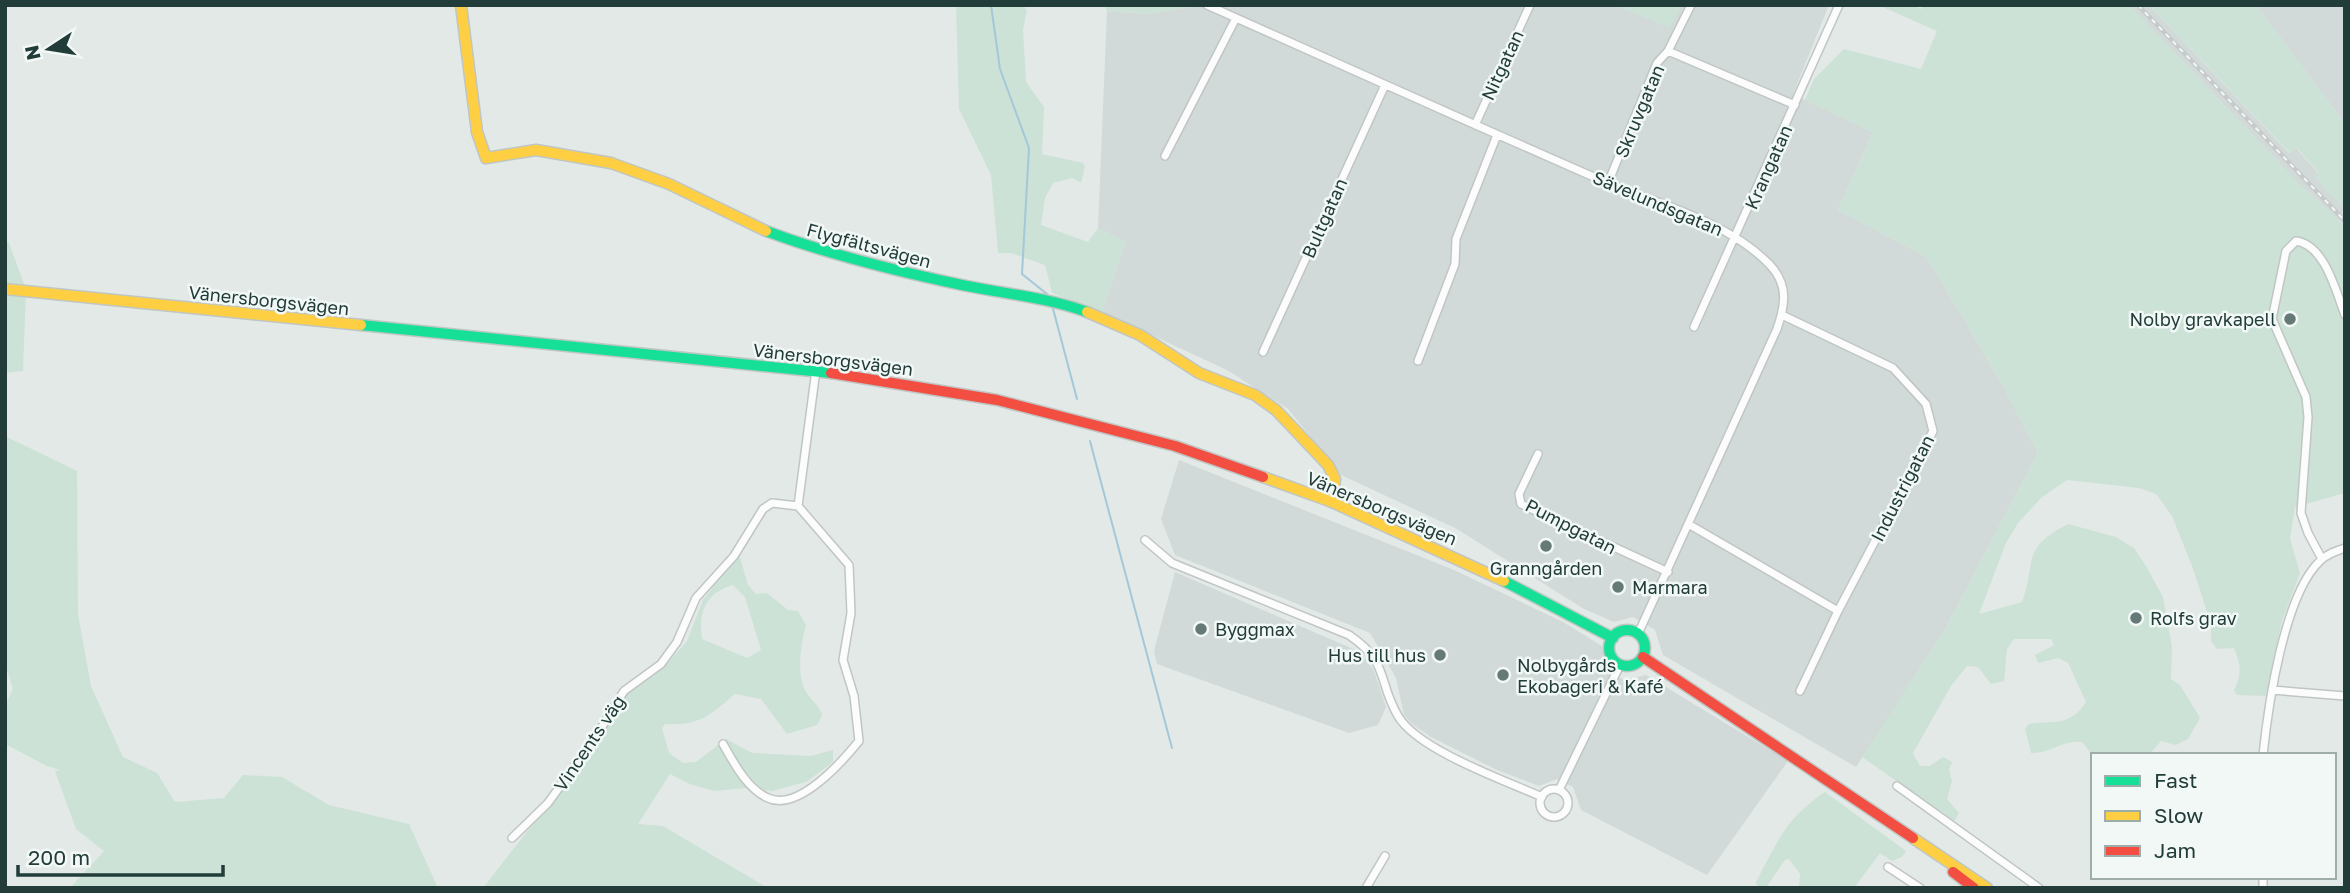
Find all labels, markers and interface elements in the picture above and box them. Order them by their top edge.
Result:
north arrow [14,14,84,84]
street label: Nitgatan [1476,26,1528,104]
text: N [19,43,45,62]
street label: Skruvgatan [1610,61,1668,161]
street label: Krangatan [1740,121,1796,213]
street label: Sävelundsgatan [1590,166,1726,240]
street label: Bultgatan [1297,175,1351,261]
street label: Flygfältsvägen [804,218,934,272]
street label: Vänersborgsvägen [188,281,350,319]
place label: Nolby gravkapell [2129,308,2276,330]
marker: Nolby gravkapell [2282,311,2298,327]
street label: Vänersborgsvägen [752,338,914,380]
street label: Industrigatan [1866,431,1938,545]
street label: Vänersborgsvägen [1304,466,1460,550]
street label: Pumpgatan [1522,494,1620,558]
marker: Granngården [1538,538,1554,554]
place label: Granngården [1490,557,1602,579]
place label: Marmara [1632,576,1708,598]
marker: Marmara [1610,579,1626,595]
place label: Rolfs grav [2150,607,2237,629]
marker: Rolfs grav [2128,610,2144,626]
place label: Byggmax [1215,618,1295,640]
marker: Byggmax [1193,621,1209,637]
place label: Hus till hus [1328,644,1426,666]
marker: Hus till hus [1432,647,1448,663]
place label: Nolbygårds Ekobageri & Kafé [1517,654,1663,697]
marker: Nolbygårds Ekobageri & Kafé [1495,667,1511,683]
street label: Vincents väg [549,691,629,795]
legend [2091,753,2336,879]
text: Fast [2154,767,2197,793]
text: Slow [2154,802,2203,828]
scale bar [18,834,222,878]
text: Jam [2154,837,2196,863]
text: 200 m [28,844,90,870]

